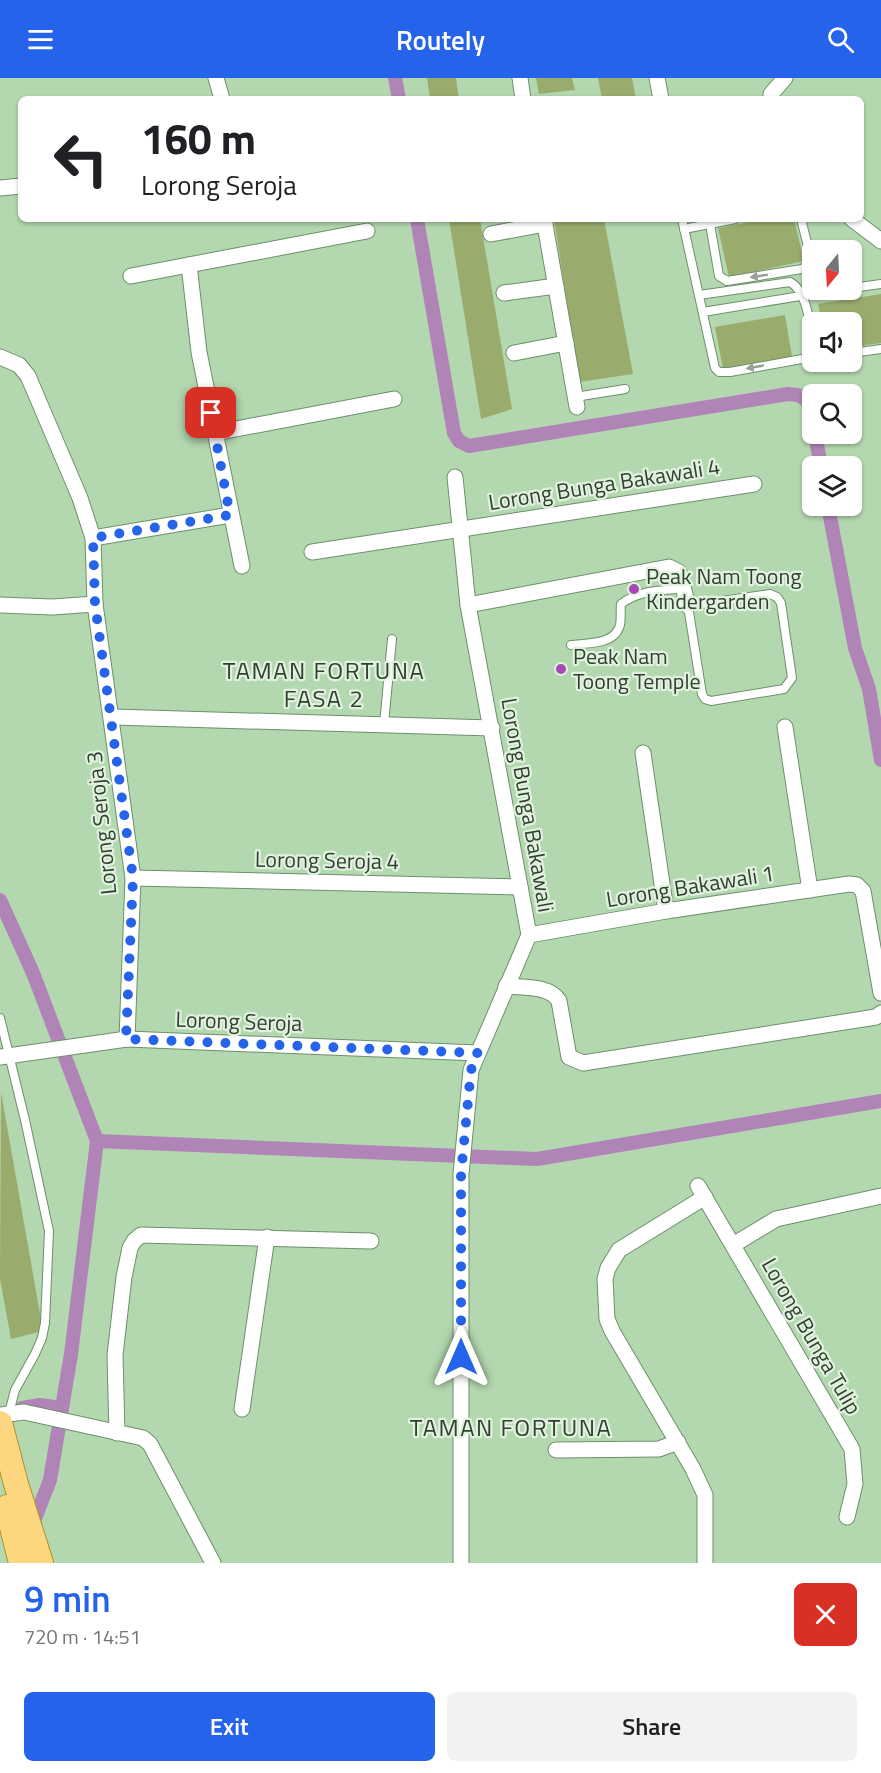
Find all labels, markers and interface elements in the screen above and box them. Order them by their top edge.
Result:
text: Routely [396,19,485,60]
icon: menu [24,23,57,56]
icon: search [824,23,857,56]
text: 160 m [141,106,256,170]
icon: left [42,120,120,198]
text: Lorong Seroja [141,164,297,205]
north arrow [802,240,862,300]
map controls [802,240,862,516]
one-way arrow [750,271,769,280]
button: sound [802,312,862,372]
one-way arrow [746,363,765,372]
button: search [802,384,862,444]
pin [185,387,236,438]
icon: arrive [194,396,227,429]
street label: Lorong Bunga Bakawali 4 [486,449,722,519]
button: layers [802,456,862,516]
place label: Peak Nam Toong Kindergarden [646,559,802,618]
marker: Peak Nam Toong Kindergarden [627,582,641,596]
place label: Peak Nam Toong Temple [573,639,701,698]
district label: TAMAN FORTUNA FASA 2 [223,652,425,716]
marker: Peak Nam Toong Temple [554,662,568,676]
street label: Lorong Bunga Bakawali [492,695,564,915]
street label: Lorong Seroja 3 [77,750,125,896]
street label: Lorong Seroja 4 [255,842,399,878]
street label: Lorong Bakawali 1 [603,856,777,916]
street label: Lorong Seroja [175,1002,303,1040]
street label: Lorong Bunga Tulip [753,1251,871,1421]
position arrow [429,1325,493,1389]
district label: TAMAN FORTUNA [410,1409,612,1445]
text: 9 min [24,1571,111,1626]
button: close [794,1583,857,1646]
text: 720 m · 14:51 [24,1621,141,1652]
button: Exit [24,1692,435,1761]
button: Share [447,1692,857,1761]

